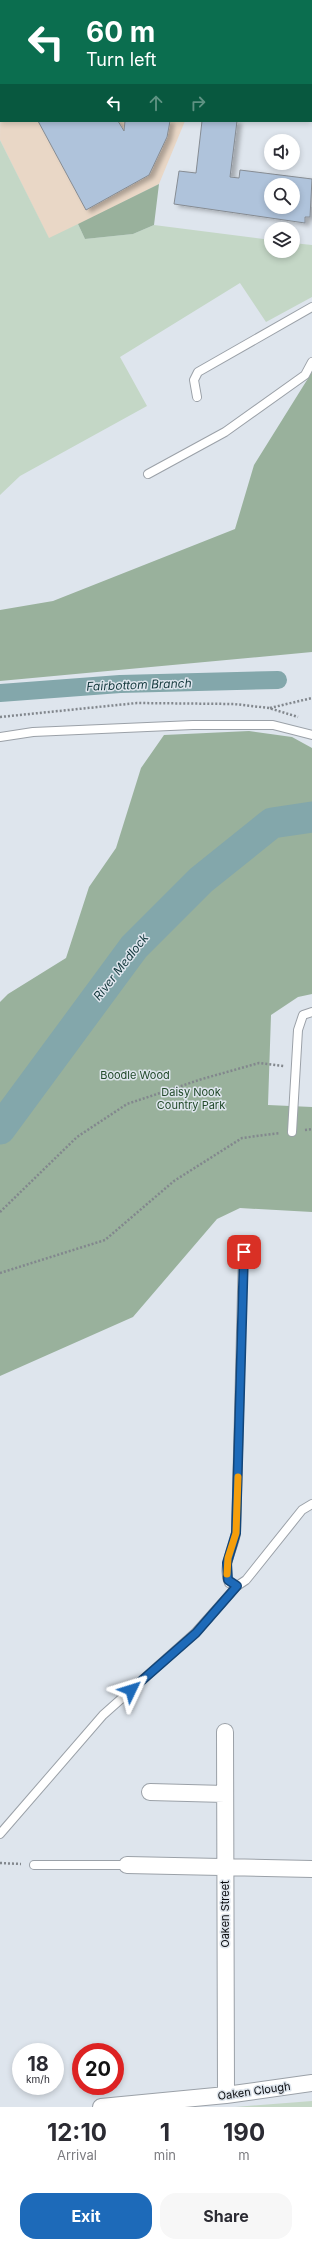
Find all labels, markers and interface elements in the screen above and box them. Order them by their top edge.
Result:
text: 60 m [86,15,155,49]
icon: left [20,16,72,68]
text: Turn left [86,49,156,70]
icon: left [103,92,125,114]
icon: ahead [145,92,167,114]
icon: right [187,92,209,114]
map controls [264,134,300,258]
button: sound [264,134,300,170]
button: search [264,178,300,214]
button: layers [264,222,300,258]
water label: Fairbottom Branch [86,675,192,694]
water label: River Medlock [90,930,152,1003]
park label: Boodle Wood [100,1068,170,1082]
park label: Daisy Nook Country Park [157,1085,225,1112]
pin [227,1235,261,1269]
icon: arrive [233,1241,255,1263]
position arrow [110,1669,152,1711]
street label: Oaken Street [218,1880,232,1948]
speed limit sign: 20 [72,2043,124,2095]
text: 18 [27,2052,49,2076]
text: km/h [26,2073,50,2085]
street label: Oaken Clough [217,2079,291,2103]
text: 12:10 [47,2118,107,2147]
text: 1 [160,2118,170,2147]
text: 190 [223,2118,265,2147]
text: Arrival [57,2147,97,2163]
text: min [154,2147,176,2163]
text: m [238,2147,250,2163]
button: Exit [20,2193,152,2239]
button: Share [160,2193,292,2239]

